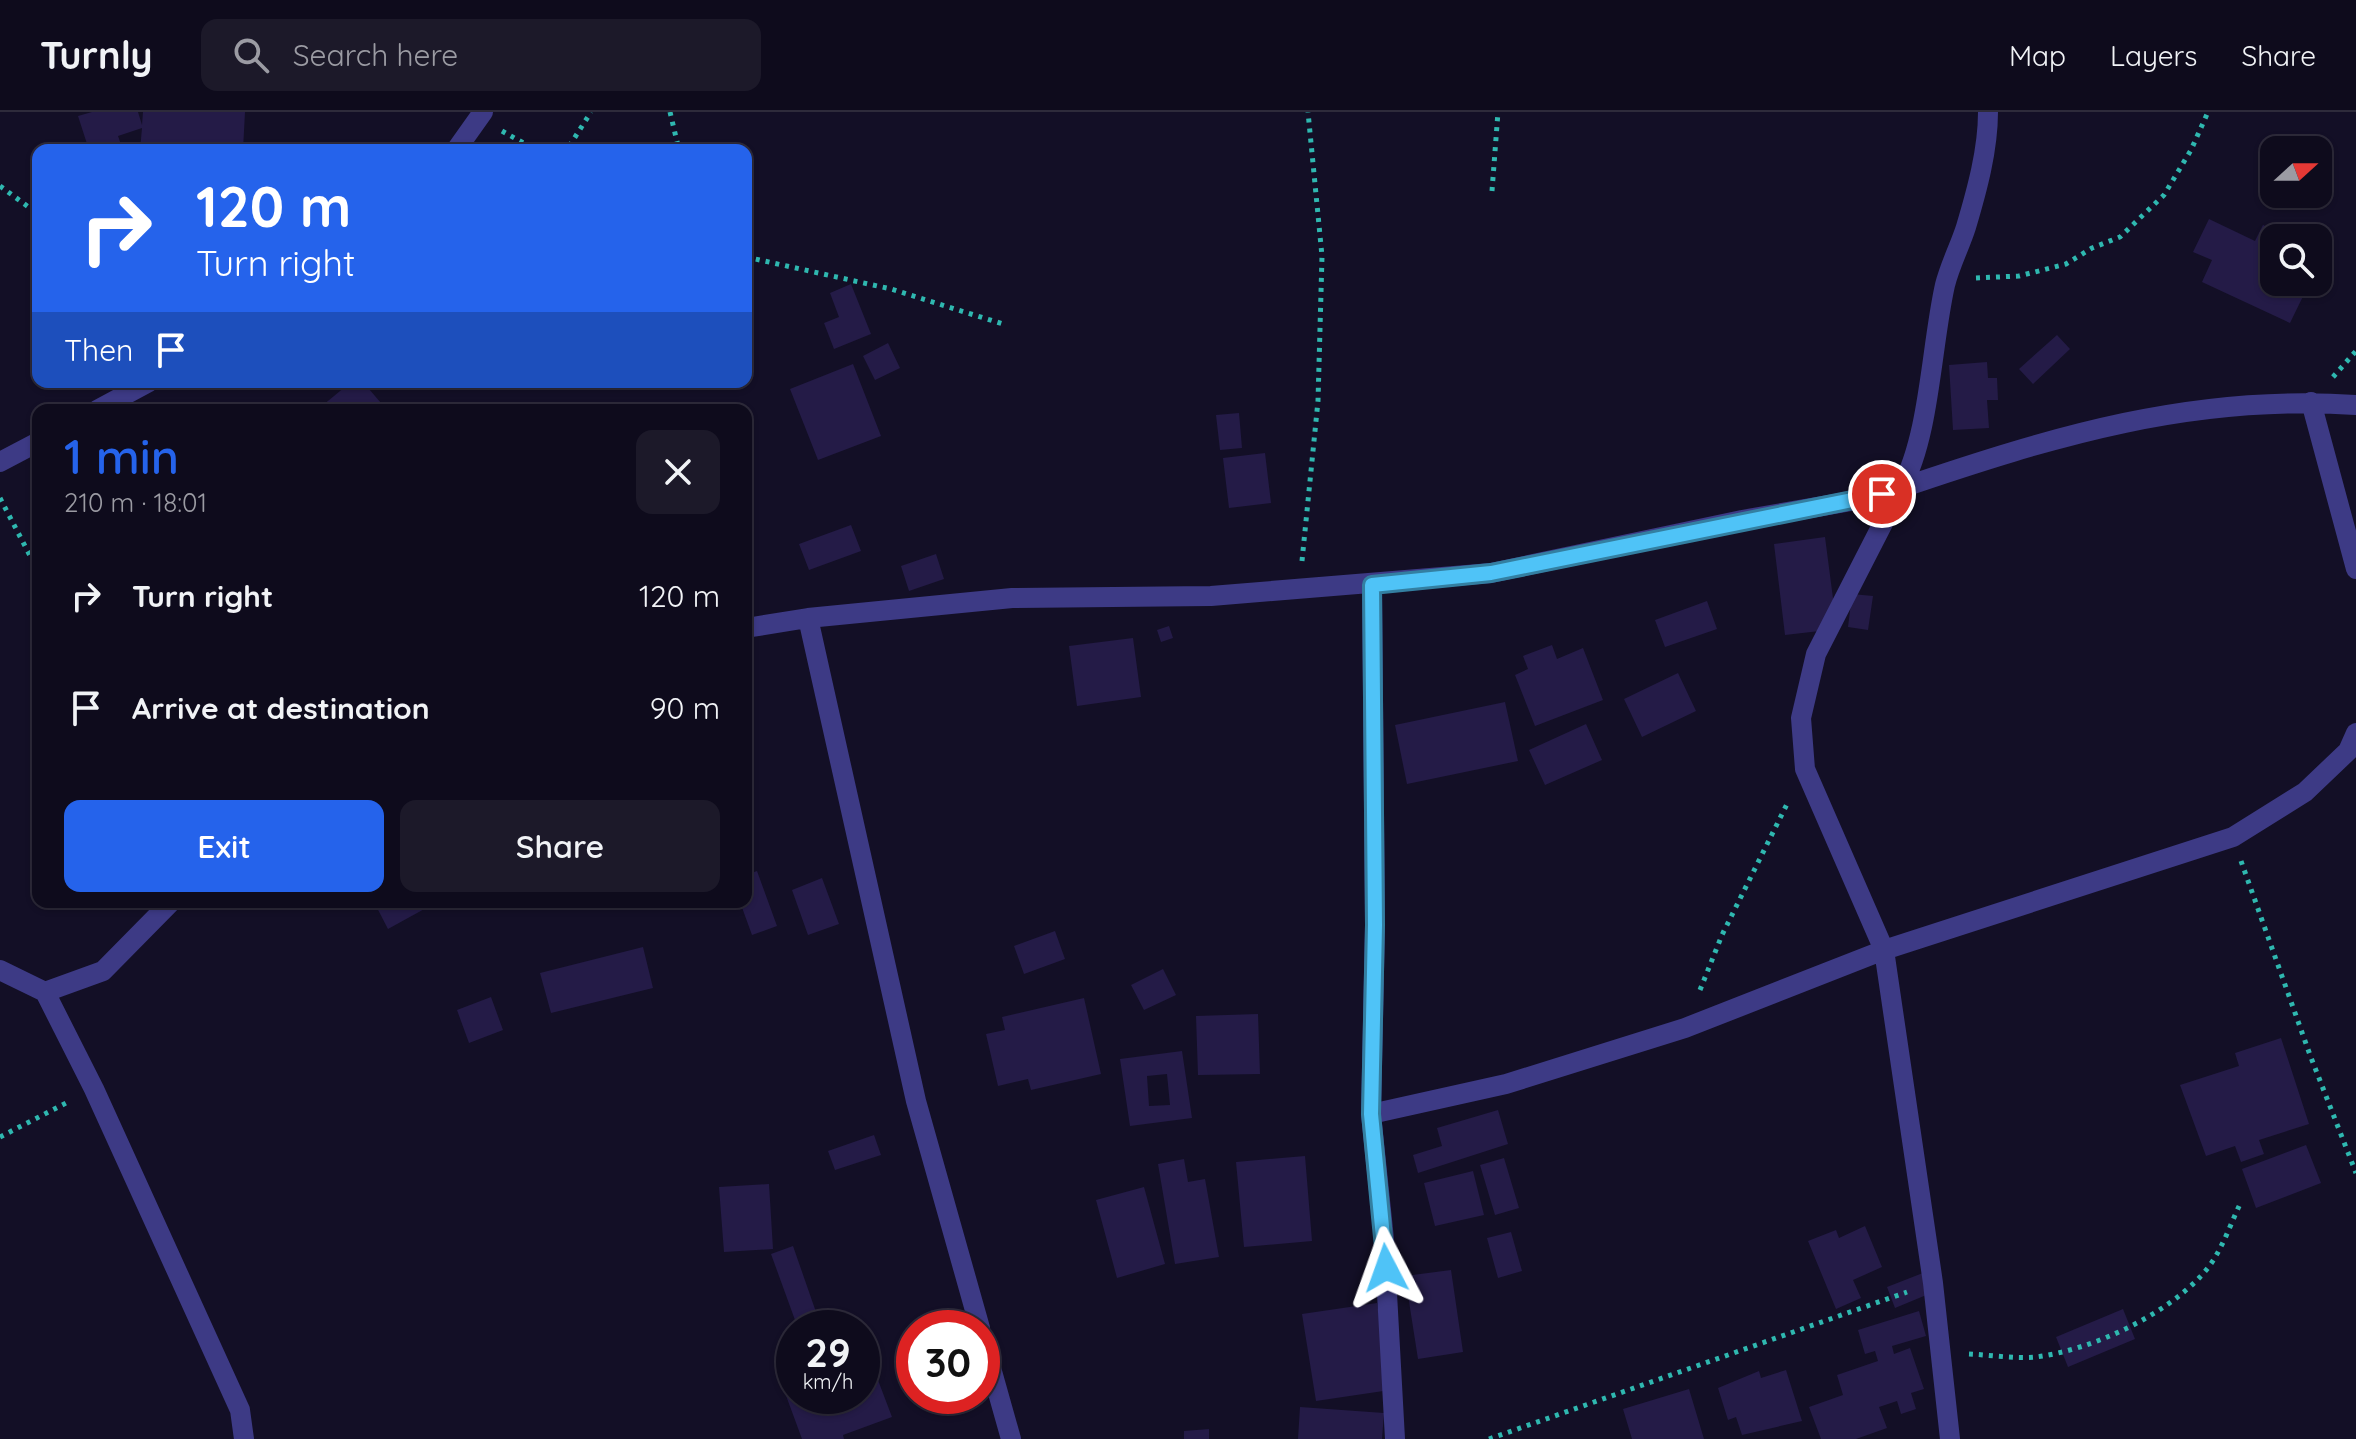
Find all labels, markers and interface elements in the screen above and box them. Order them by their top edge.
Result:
search box [201,19,761,91]
text: Turnly [40,31,153,79]
icon: search [229,33,273,77]
text: Search here [293,36,458,74]
text: Map [2009,38,2066,73]
text: Layers [2110,38,2197,73]
text: Share [2241,38,2316,73]
north arrow [2260,136,2332,208]
map controls [2260,136,2332,296]
text: 120 m [196,171,351,241]
icon: right [64,176,168,280]
button: search [2260,224,2332,296]
text: Turn right [196,240,355,285]
icon: arrive [149,328,193,372]
text: Then [64,331,133,369]
text: 1 min [64,426,179,486]
button: close [636,430,720,514]
pin [1848,460,1916,528]
icon: arrive [1860,472,1904,516]
text: 210 m · 18:01 [64,486,207,519]
icon: right [64,574,108,618]
text: Turn right [132,577,273,615]
text: 120 m [639,577,720,615]
icon: arrive [64,686,108,730]
text: Arrive at destination [132,689,430,727]
text: 90 m [650,689,720,727]
button: Exit [64,800,384,892]
button: Share [400,800,720,892]
position arrow [1344,1226,1428,1310]
speed limit sign: 30 [896,1310,1000,1414]
text: 29 [805,1327,851,1377]
text: km/h [803,1369,853,1394]

